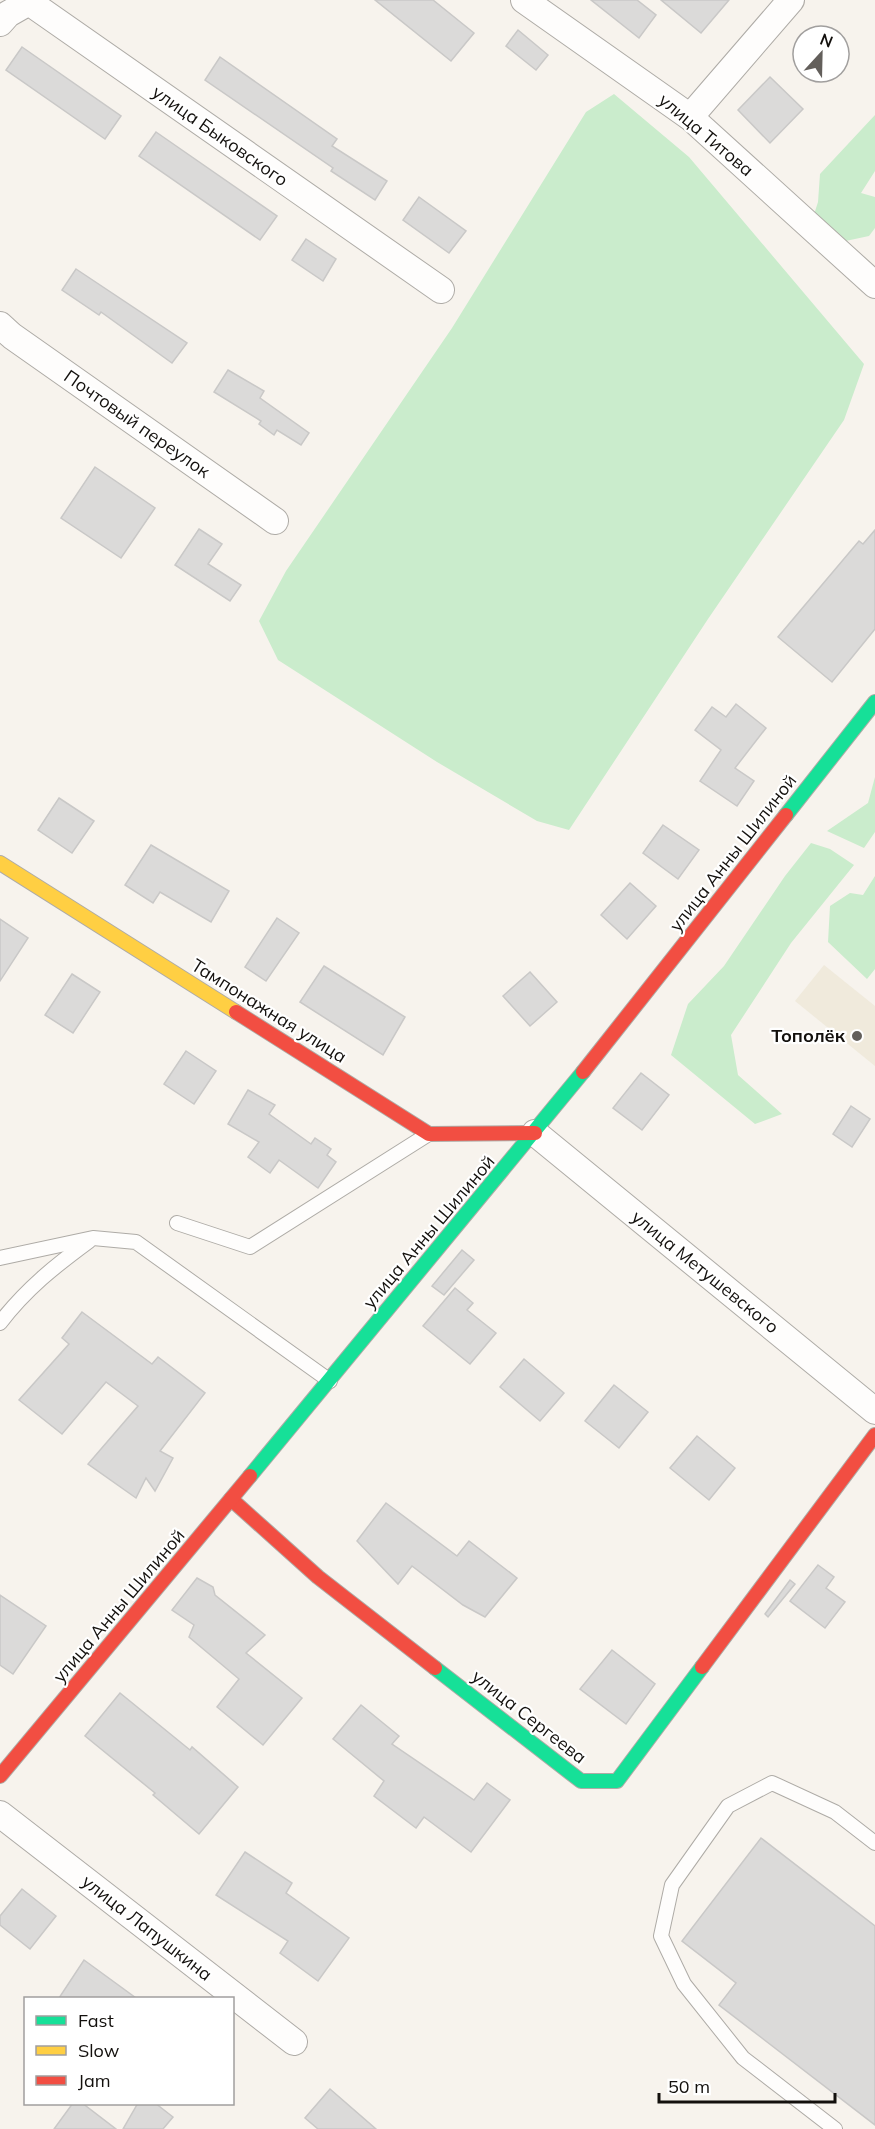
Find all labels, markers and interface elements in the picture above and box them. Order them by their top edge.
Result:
north arrow [791,24,851,84]
text: N [817,29,836,52]
street label: улица Быковского [148,80,293,191]
street label: улица Титова [654,88,759,181]
street label: Почтовый переулок [60,364,215,483]
street label: улица Анны Шилиной [664,769,801,936]
street label: Тампонажная улица [187,953,351,1068]
place label: Тополёк [771,1024,846,1047]
marker: Тополёк [850,1029,864,1043]
street label: улица Анны Шилиной [358,1150,500,1313]
street label: улица Метушевского [627,1205,784,1338]
street label: улица Анны Шилиной [48,1524,190,1687]
street label: улица Сергеева [467,1665,591,1769]
street label: улица Лапушкина [78,1870,217,1986]
legend [24,1997,234,2105]
text: Fast [78,2009,114,2032]
text: Slow [78,2039,120,2062]
scale bar [659,2066,834,2104]
text: Jam [78,2069,111,2092]
text: 50 m [668,2075,710,2098]

